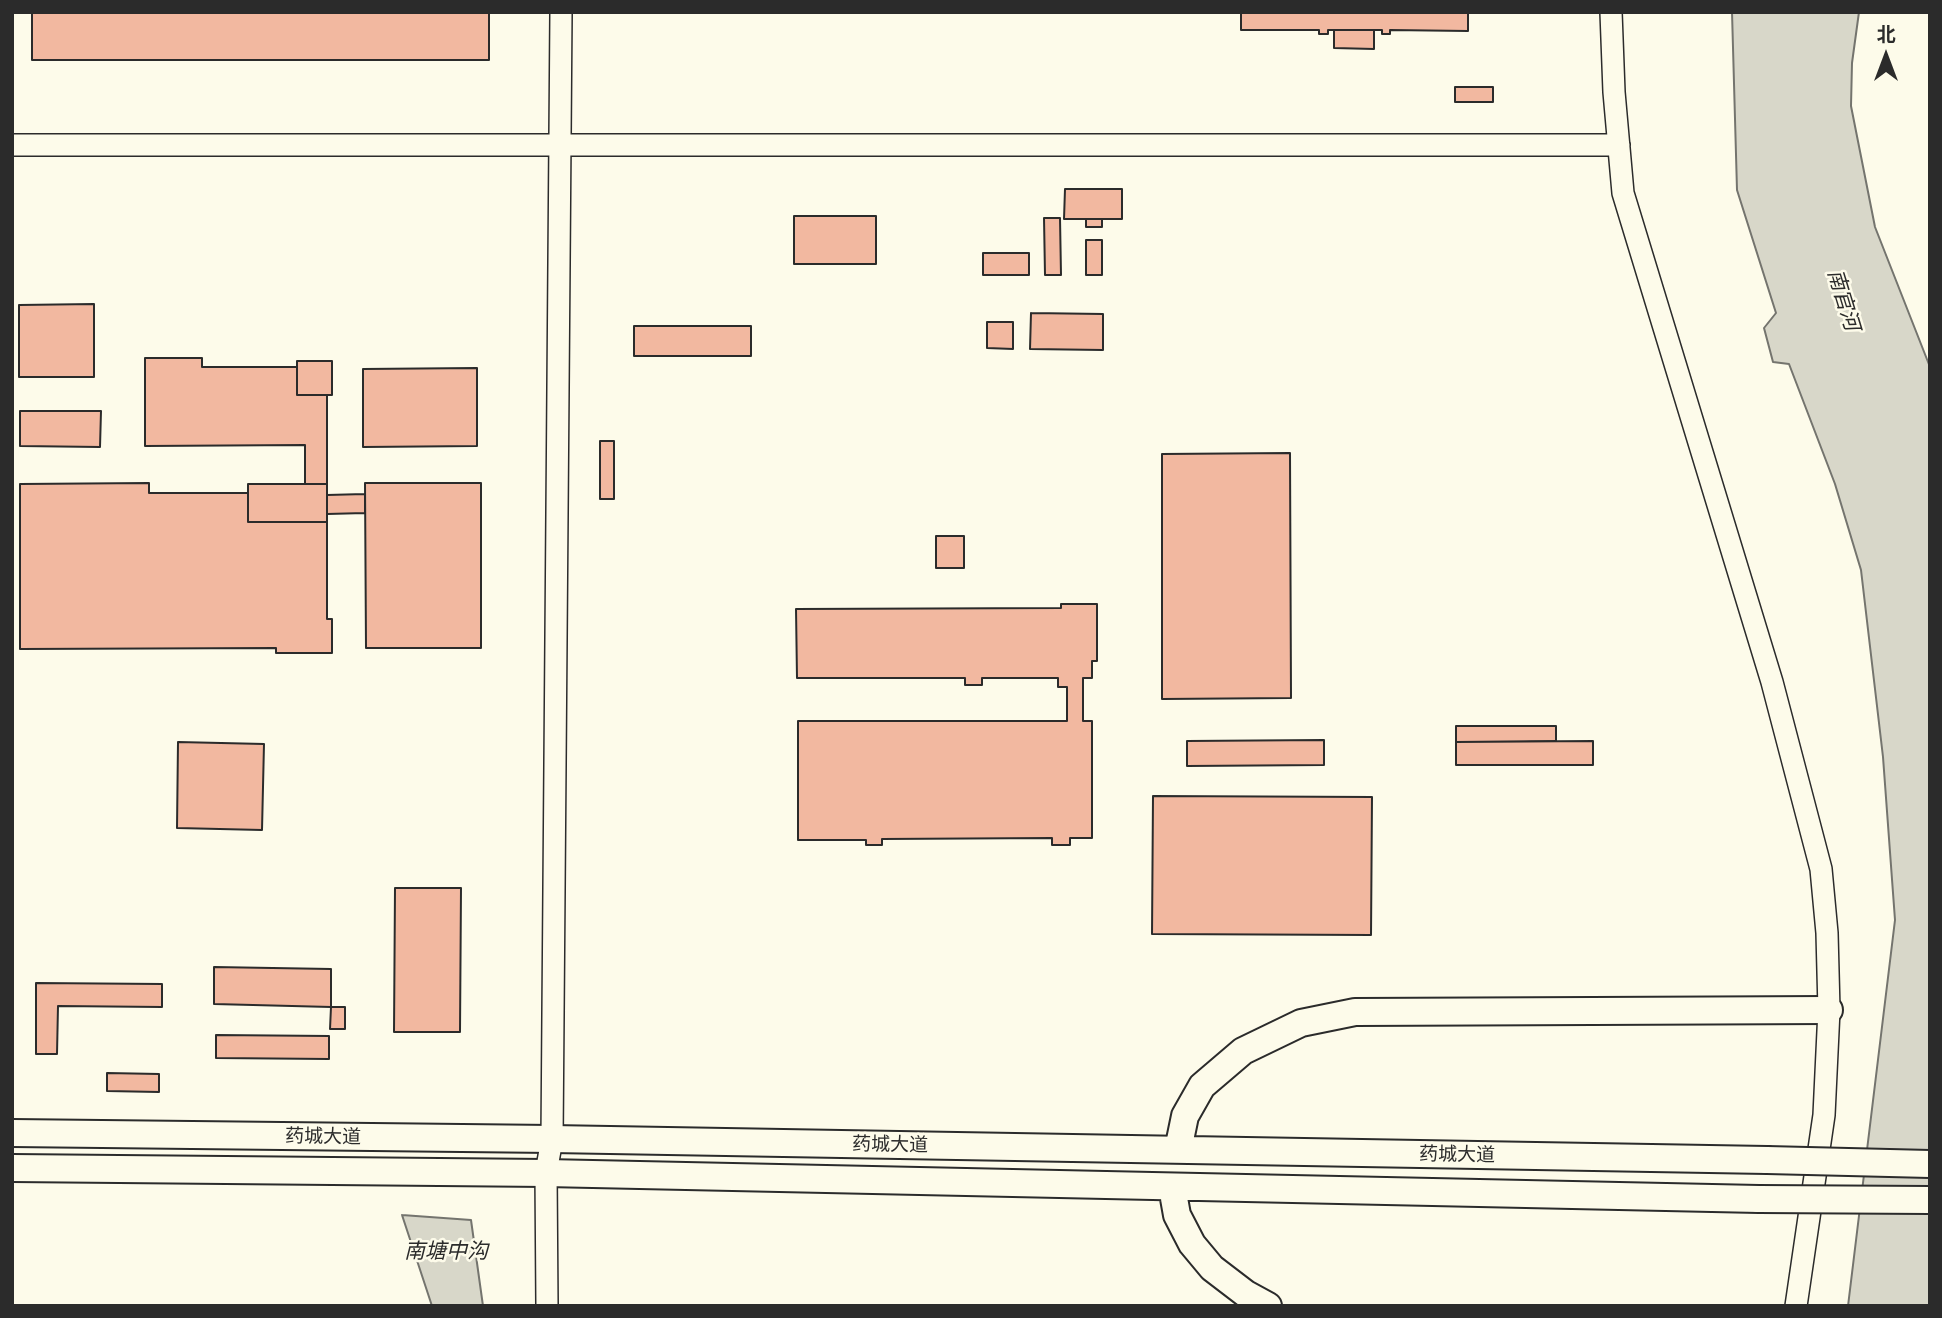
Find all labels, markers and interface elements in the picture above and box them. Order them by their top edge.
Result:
north arrow [1851,21,1921,91]
text: 北 [1876,23,1896,46]
water label: 南官河 [1822,266,1864,334]
street label: 药城大道 [285,1125,361,1149]
street label: 药城大道 [852,1133,928,1157]
street label: 药城大道 [1419,1143,1495,1167]
water label: 南塘中沟 [404,1239,488,1265]

